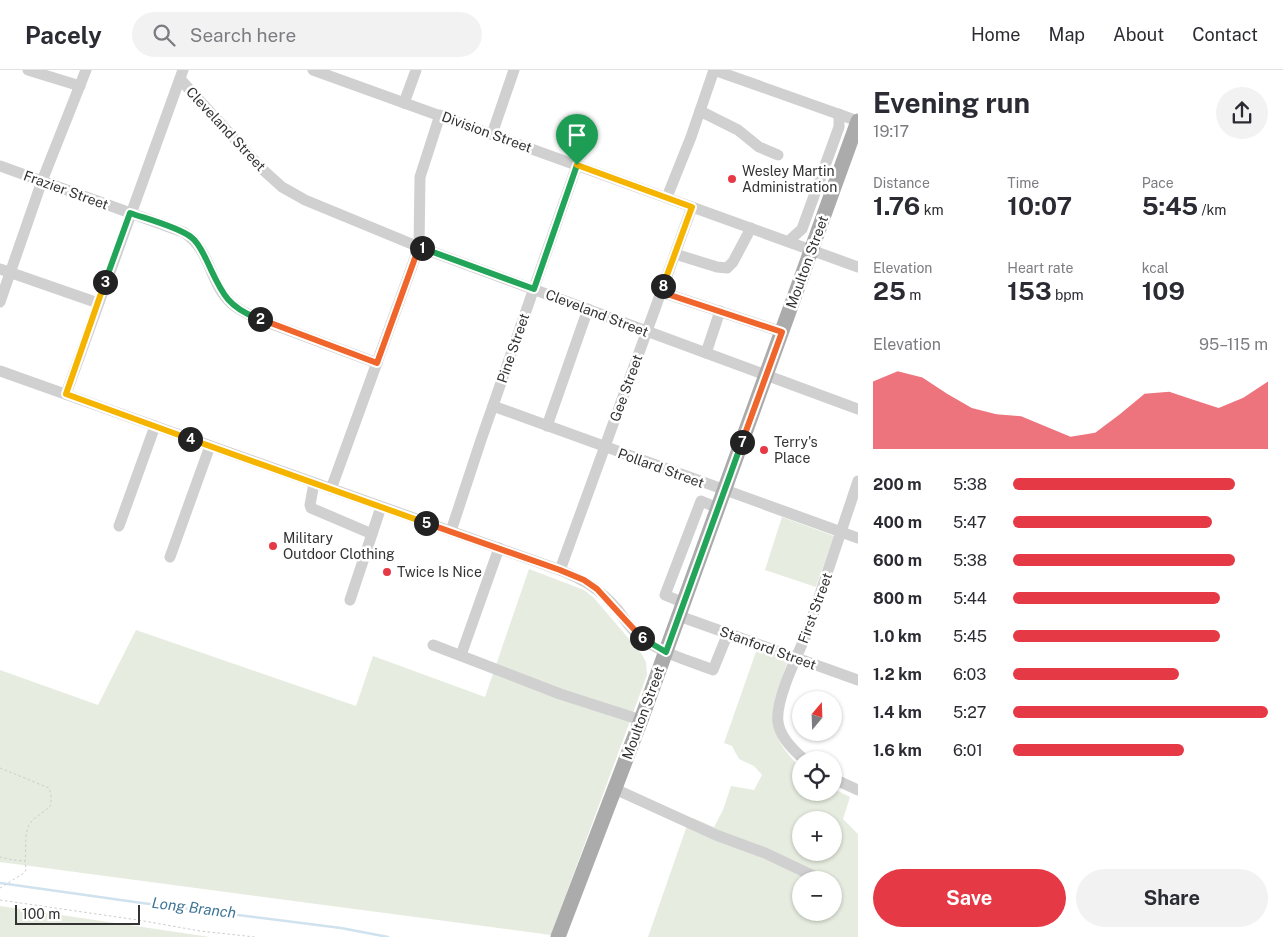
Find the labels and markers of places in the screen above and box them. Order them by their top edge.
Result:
pin [556,114,598,165]
place label: Wesley Martin Administration [742,163,837,195]
marker: Wesley Martin Administration [726,173,738,185]
pin: 1 [410,236,434,260]
pin: 3 [92,270,118,294]
pin: 8 [650,274,676,298]
pin: 2 [248,306,272,332]
pin: 4 [178,426,202,452]
pin: 7 [730,430,754,454]
place label: Terry's Place [774,434,818,466]
marker: Terry's Place [758,444,770,456]
pin: 5 [414,510,438,536]
place label: Military Outdoor Clothing [283,530,395,562]
marker: Military Outdoor Clothing [267,540,279,552]
place label: Twice Is Nice [397,564,482,580]
marker: Twice Is Nice [381,566,393,578]
pin: 6 [630,626,654,650]

